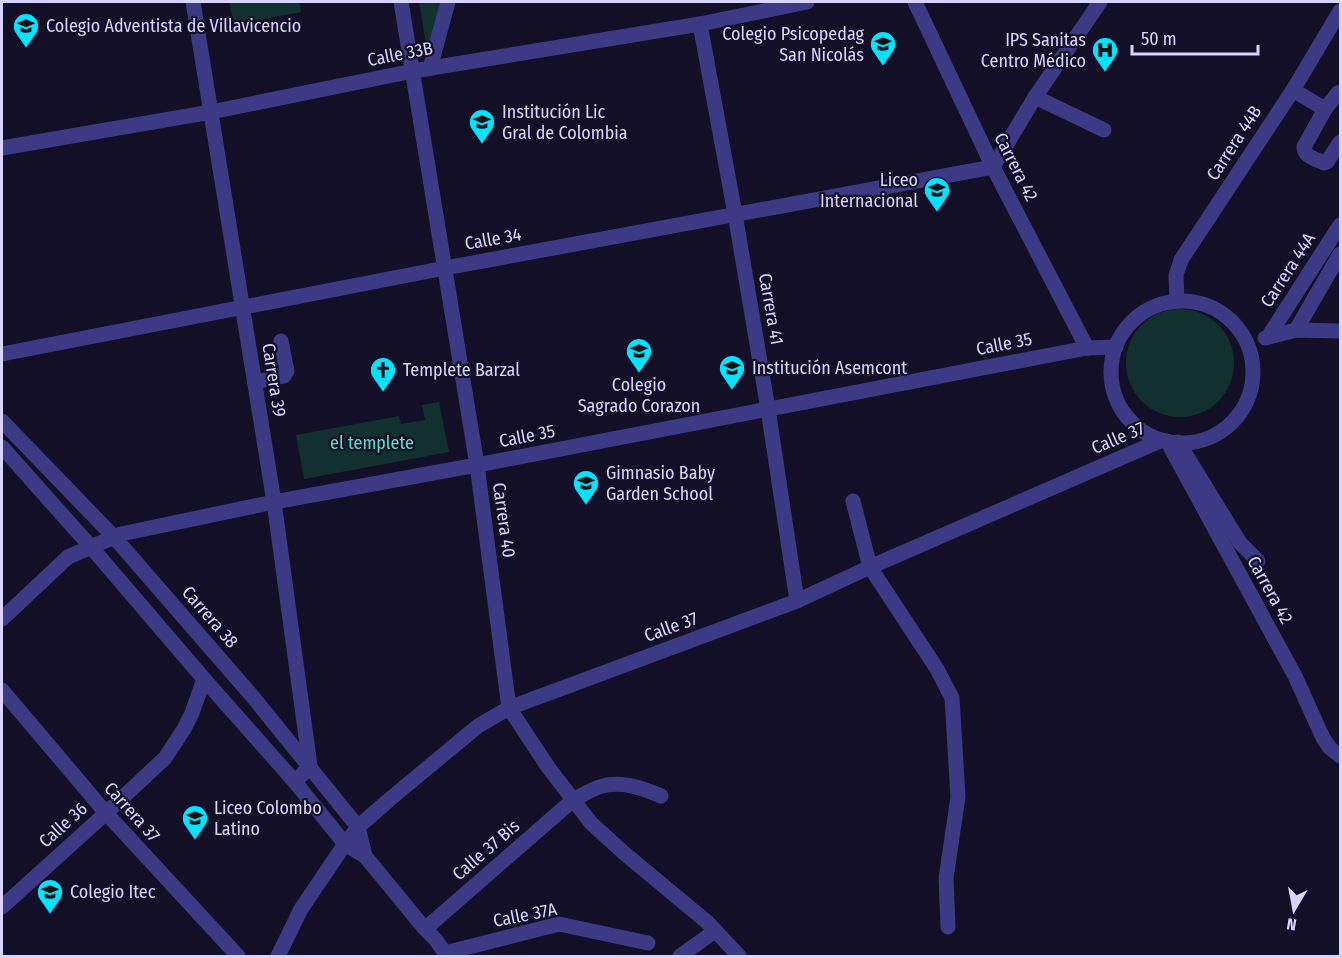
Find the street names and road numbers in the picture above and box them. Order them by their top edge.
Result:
street label: Calle 33B [365,37,435,71]
street label: Carrera 44B [1202,101,1266,185]
street label: Carrera 42 [989,129,1043,205]
street label: Calle 34 [463,223,523,255]
street label: Carrera 44A [1256,228,1320,311]
street label: Carrera 41 [754,271,788,347]
street label: Calle 35 [974,328,1034,360]
street label: Carrera 39 [257,342,291,418]
street label: Calle 37 [1088,417,1148,459]
street label: Calle 35 [497,420,557,452]
street label: Carrera 40 [488,481,520,559]
street label: Carrera 42 [1242,552,1298,628]
street label: Carrera 38 [177,582,243,652]
street label: Calle 37 [641,607,701,647]
street label: Carrera 37 [99,778,165,846]
street label: Calle 36 [34,798,92,852]
street label: Calle 37 Bis [448,815,524,885]
street label: Calle 37A [491,898,559,932]

